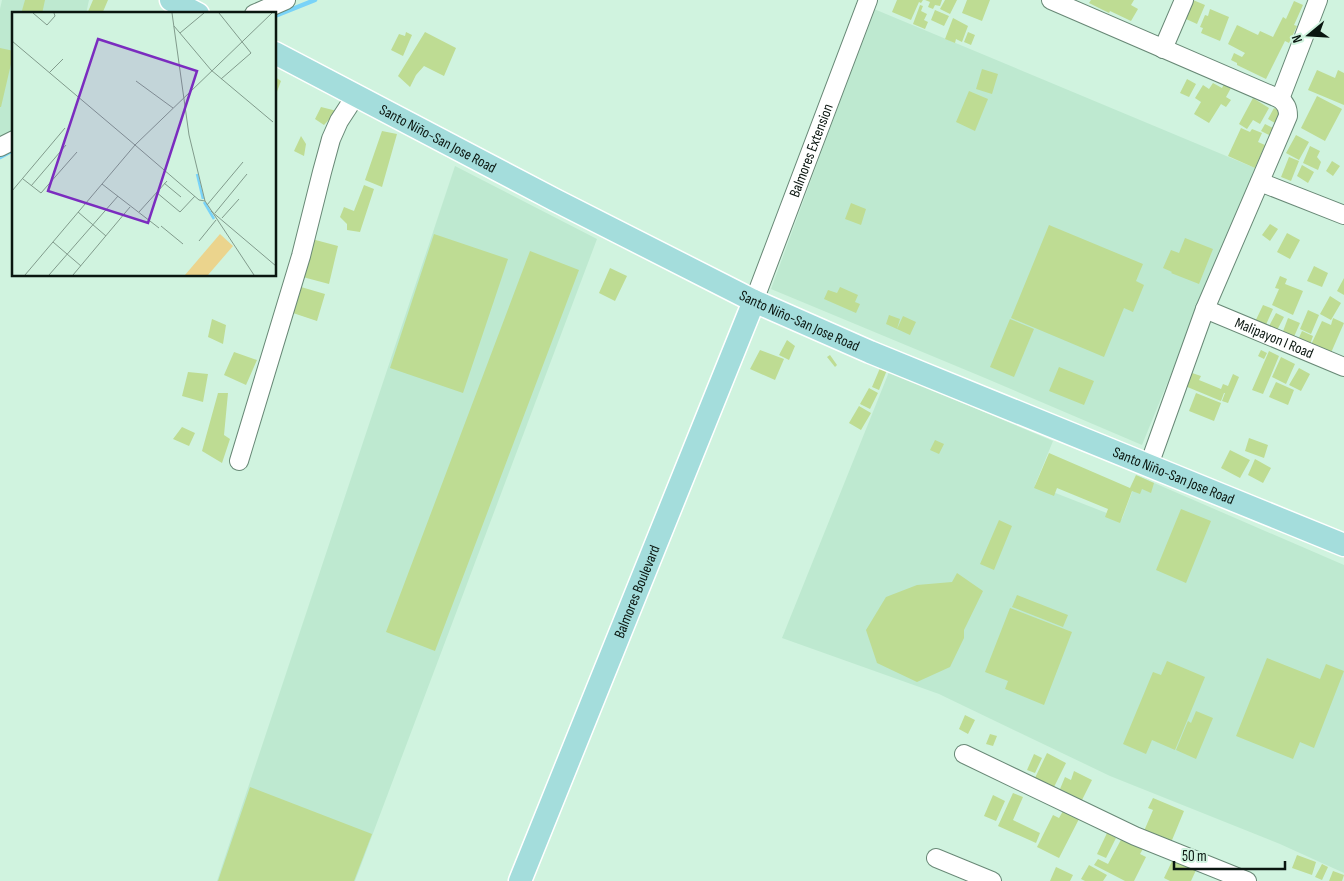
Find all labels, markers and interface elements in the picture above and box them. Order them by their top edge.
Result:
north arrow [1284,10,1334,60]
inset map [12,12,276,276]
text: N [1288,33,1306,45]
street label: Santo Niño-San Jose Road [376,100,499,177]
street label: Balmores Extension [785,101,838,200]
street label: Santo Niño-San Jose Road [736,286,862,356]
street label: Malipayon I Road [1232,313,1316,363]
street label: Santo Niño-San Jose Road [1110,443,1237,509]
street label: Balmores Boulevard [610,543,664,641]
scale bar [1174,838,1285,870]
text: 50 m [1182,847,1207,866]

